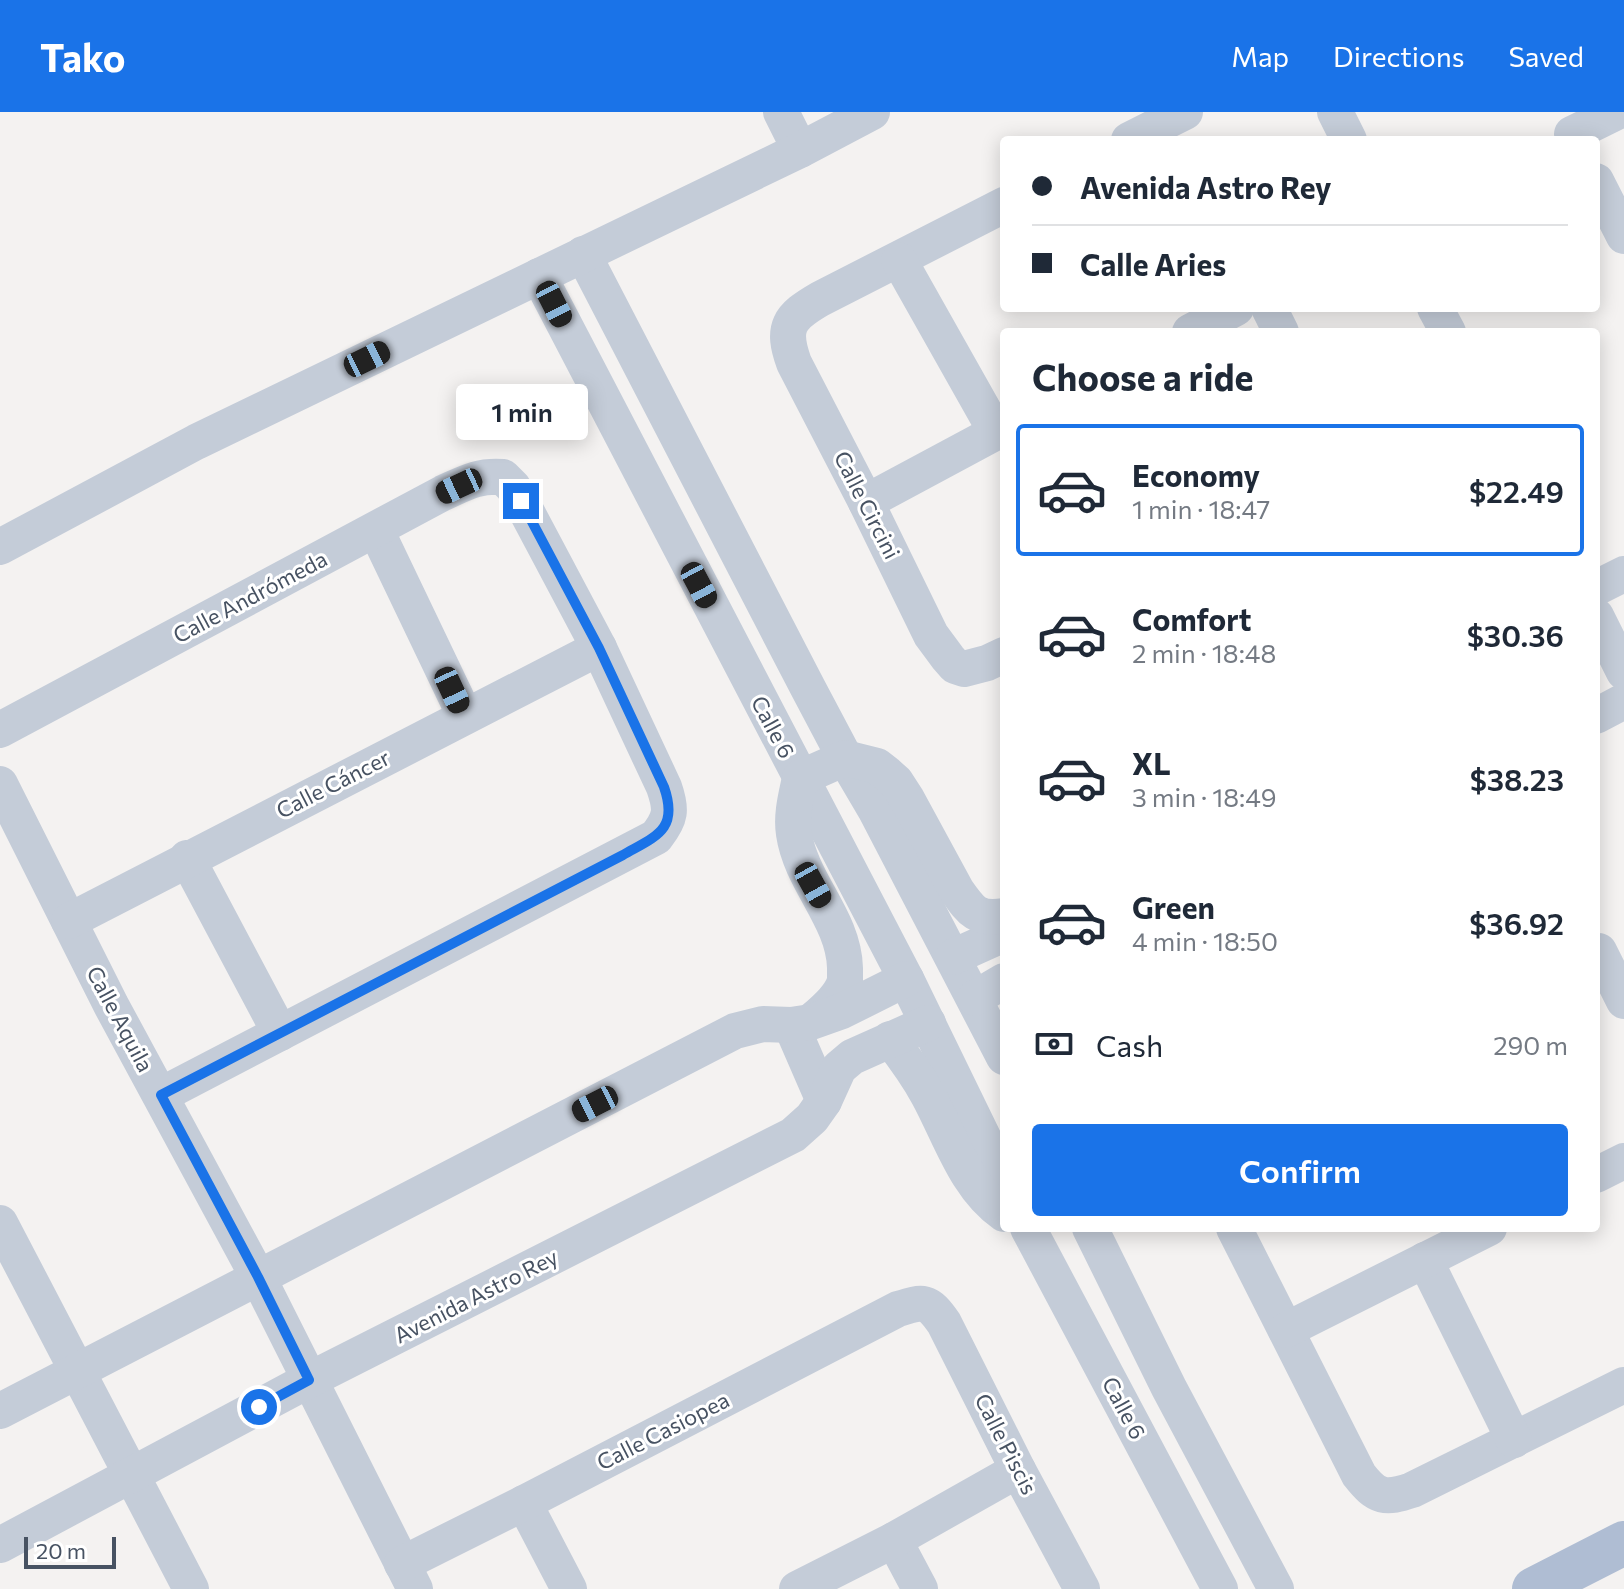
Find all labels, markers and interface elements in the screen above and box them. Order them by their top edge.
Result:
text: Tako [40,33,125,80]
text: Map [1231,39,1289,73]
text: Directions [1333,39,1464,73]
text: Saved [1508,39,1584,73]
text: Avenida Astro Rey [1080,168,1331,205]
text: Calle Aries [1080,245,1226,282]
car [532,277,576,331]
car [340,338,394,380]
text: Choose a ride [1032,354,1253,398]
callout: 1 min [455,385,587,441]
text: 1 min [491,396,553,427]
street label: Calle Circini [829,446,906,563]
icon: car [1036,454,1108,526]
text: Economy [1132,456,1260,493]
car [432,465,486,507]
text: $22.49 [1469,472,1564,509]
route end [503,483,539,519]
text: 1 min · 18:47 [1132,493,1270,524]
street label: Calle Andrómeda [168,545,331,649]
car [677,558,721,612]
icon: car [1036,598,1108,670]
text: Comfort [1132,600,1251,637]
text: $30.36 [1467,616,1564,653]
text: 2 min · 18:48 [1132,637,1276,668]
car [431,663,473,717]
street label: Calle 6 [746,691,801,763]
icon: car [1036,742,1108,814]
street label: Calle Cáncer [271,743,394,824]
text: XL [1132,744,1171,781]
text: $38.23 [1470,760,1564,797]
text: 3 min · 18:49 [1132,781,1277,812]
car [791,858,835,912]
icon: car [1036,886,1108,958]
text: Green [1132,888,1215,925]
text: $36.92 [1469,904,1564,941]
text: 4 min · 18:50 [1132,925,1278,956]
street label: Calle Aquila [81,961,160,1076]
icon: cash [1032,1022,1076,1066]
text: Cash [1096,1026,1163,1063]
text: 290 m [1493,1029,1568,1060]
car [568,1082,622,1126]
button: Confirm [1032,1124,1568,1216]
street label: Avenida Astro Rey [389,1243,562,1348]
street label: Calle 6 [1097,1372,1152,1444]
street label: Calle Casiopea [592,1386,734,1476]
route start [241,1389,277,1425]
street label: Calle Piscis [970,1389,1043,1499]
scale bar [24,1533,116,1569]
text: 20 m [36,1537,86,1564]

